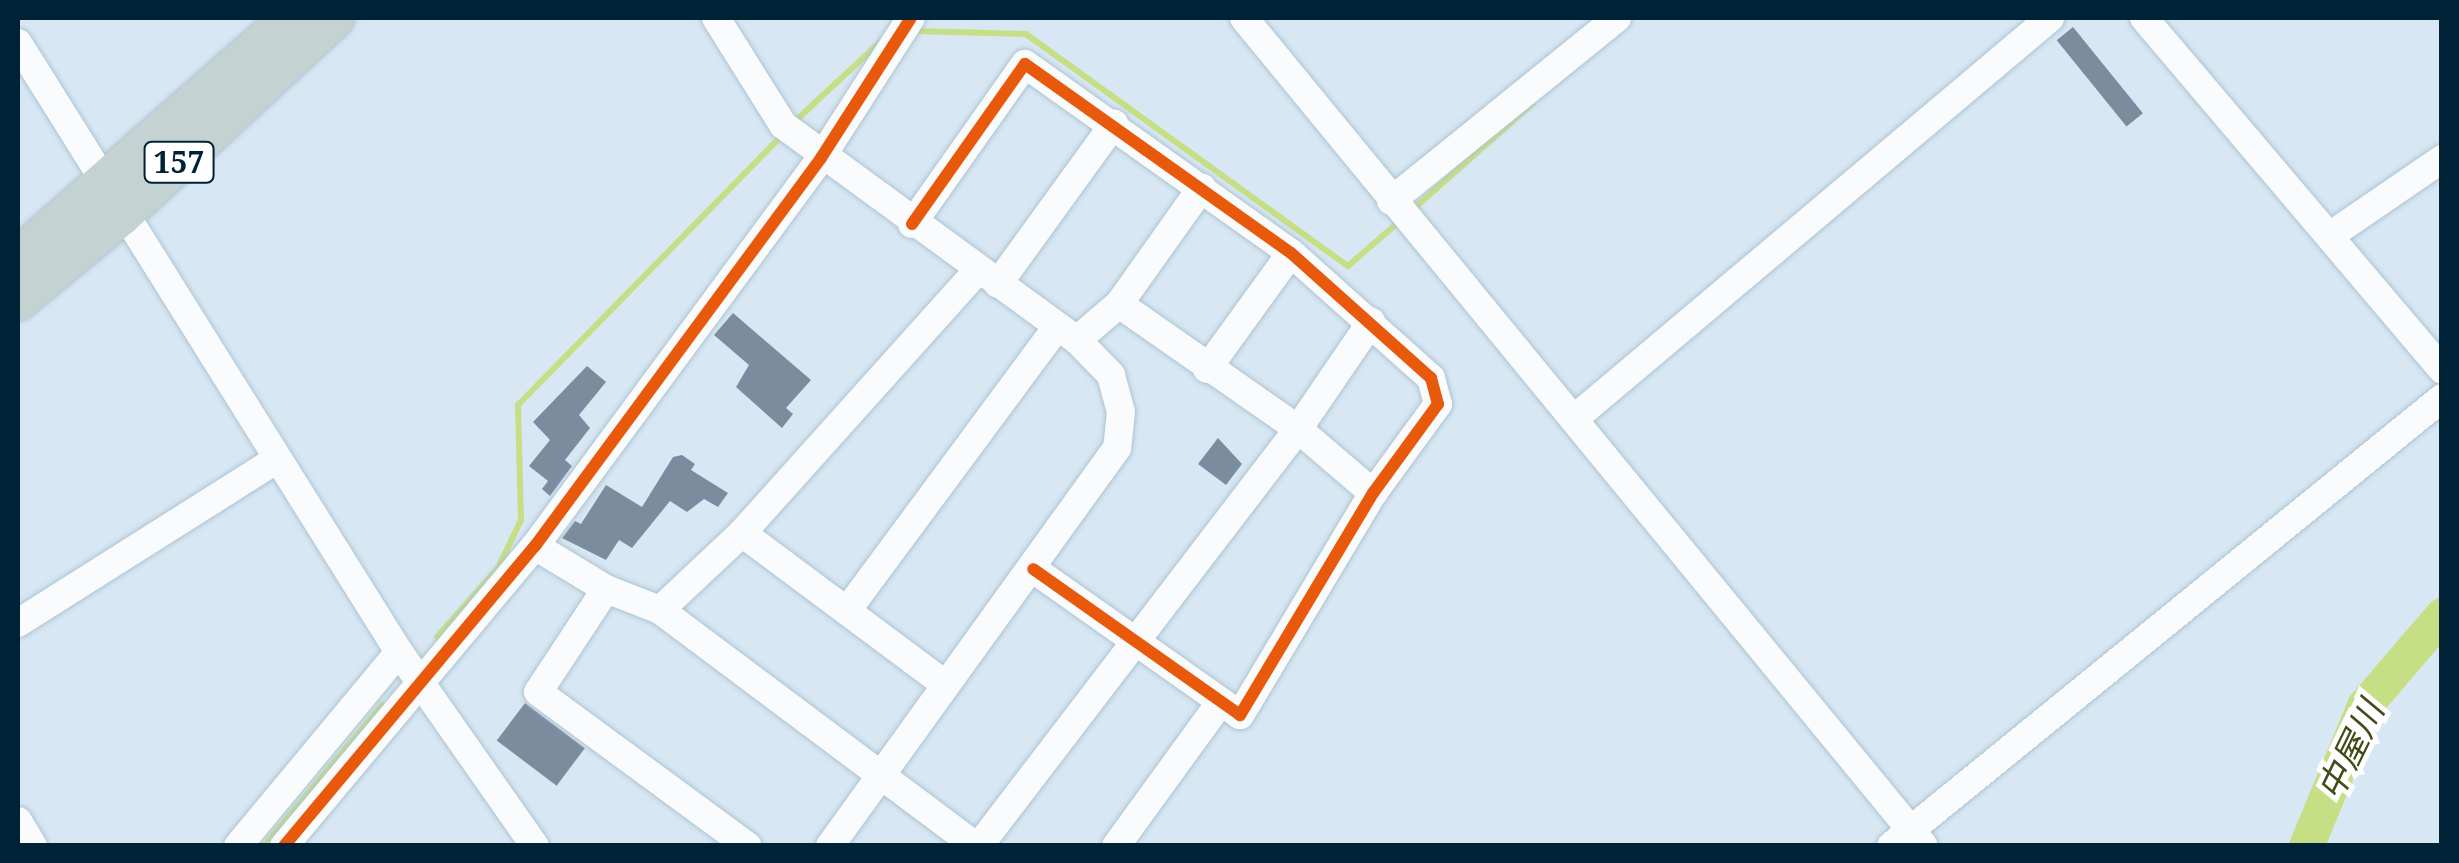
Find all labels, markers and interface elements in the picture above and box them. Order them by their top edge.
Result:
road number: 157 [142,137,216,187]
water label: 中屋川 [2308,694,2392,806]

